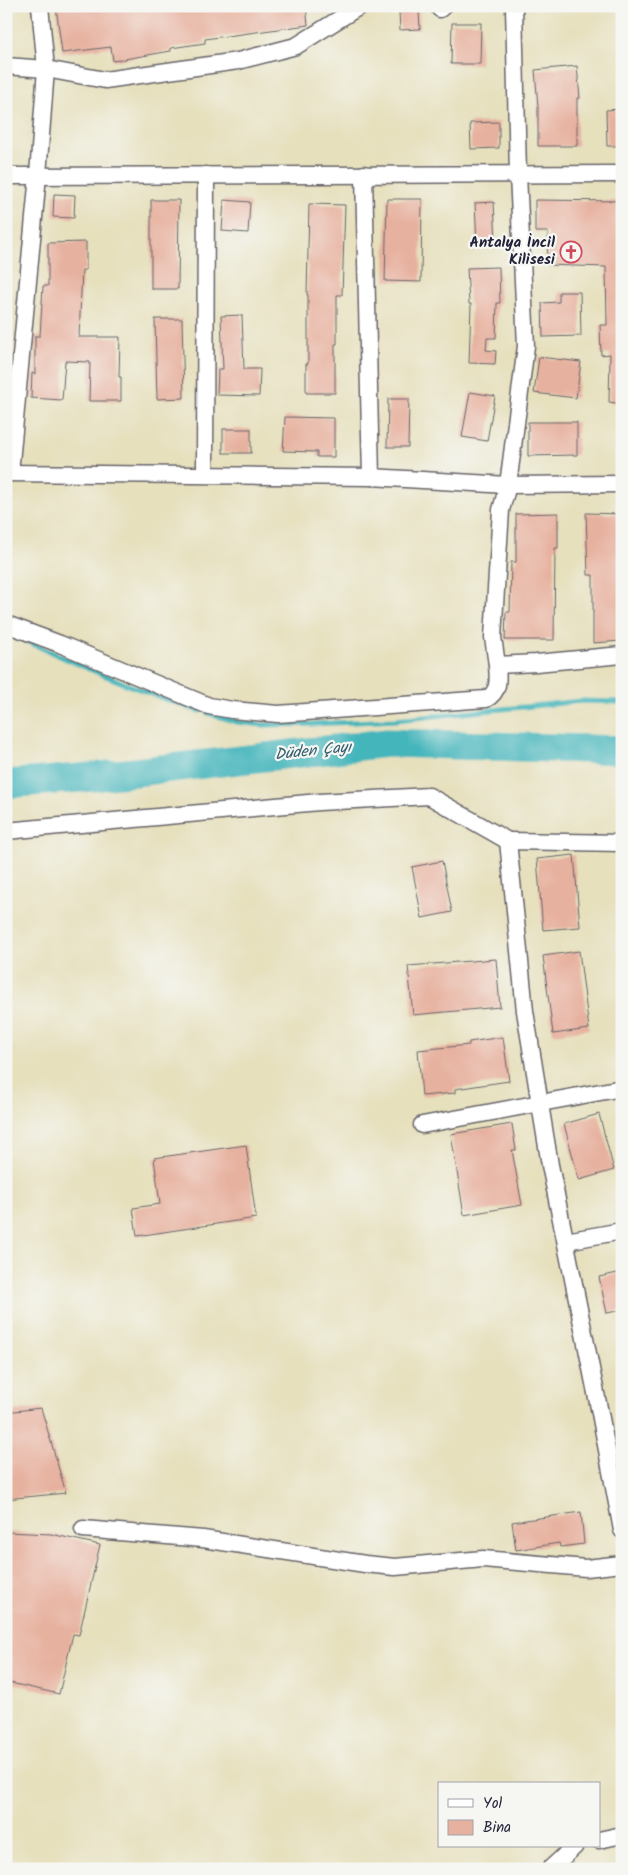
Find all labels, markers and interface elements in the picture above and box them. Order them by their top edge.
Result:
place label: Antalya İncil Kilisesi [469,231,556,272]
church icon: Antalya İncil Kilisesi [559,240,583,264]
water label: Düden Çayı [273,734,354,767]
legend [438,1782,600,1848]
text: Yol [483,1792,502,1816]
text: Bina [483,1816,511,1840]

